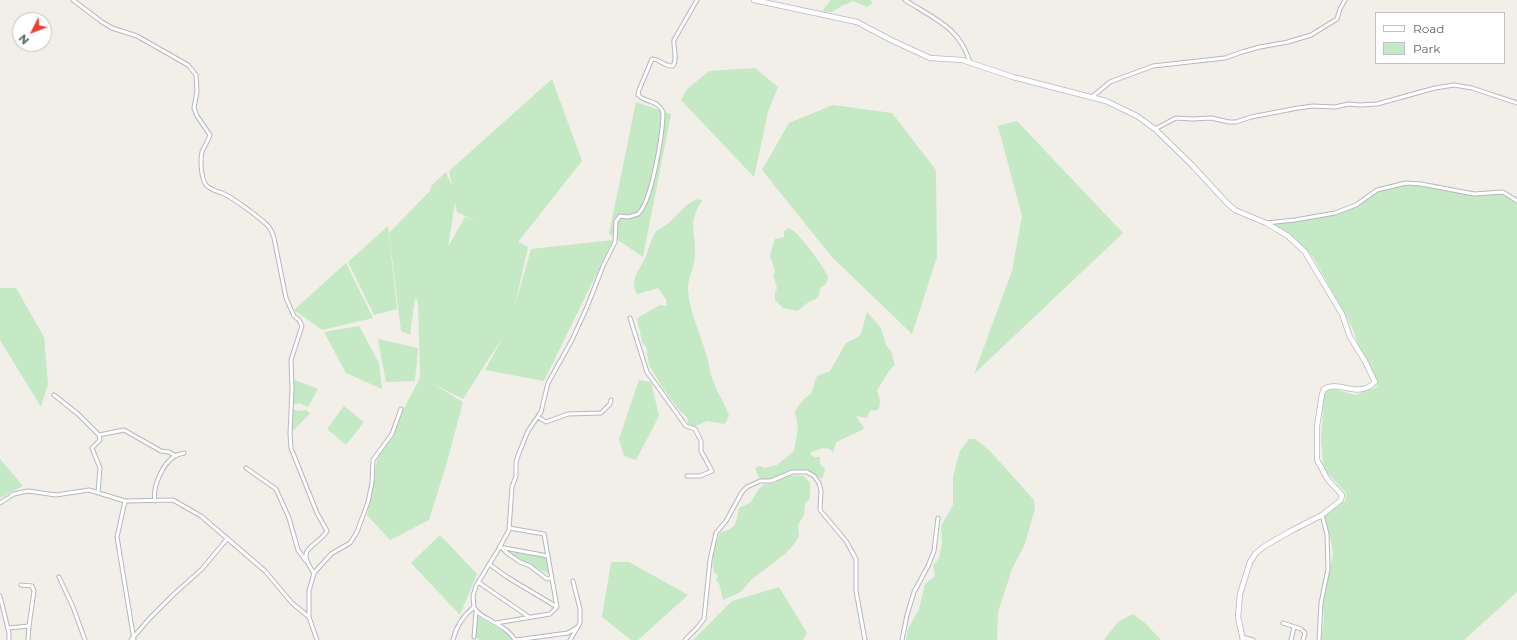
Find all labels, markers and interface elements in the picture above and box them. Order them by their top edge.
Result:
north arrow [12,12,52,52]
legend [1375,12,1505,64]
text: Road [1413,21,1444,36]
text: N [16,31,32,47]
text: Park [1413,41,1440,56]

